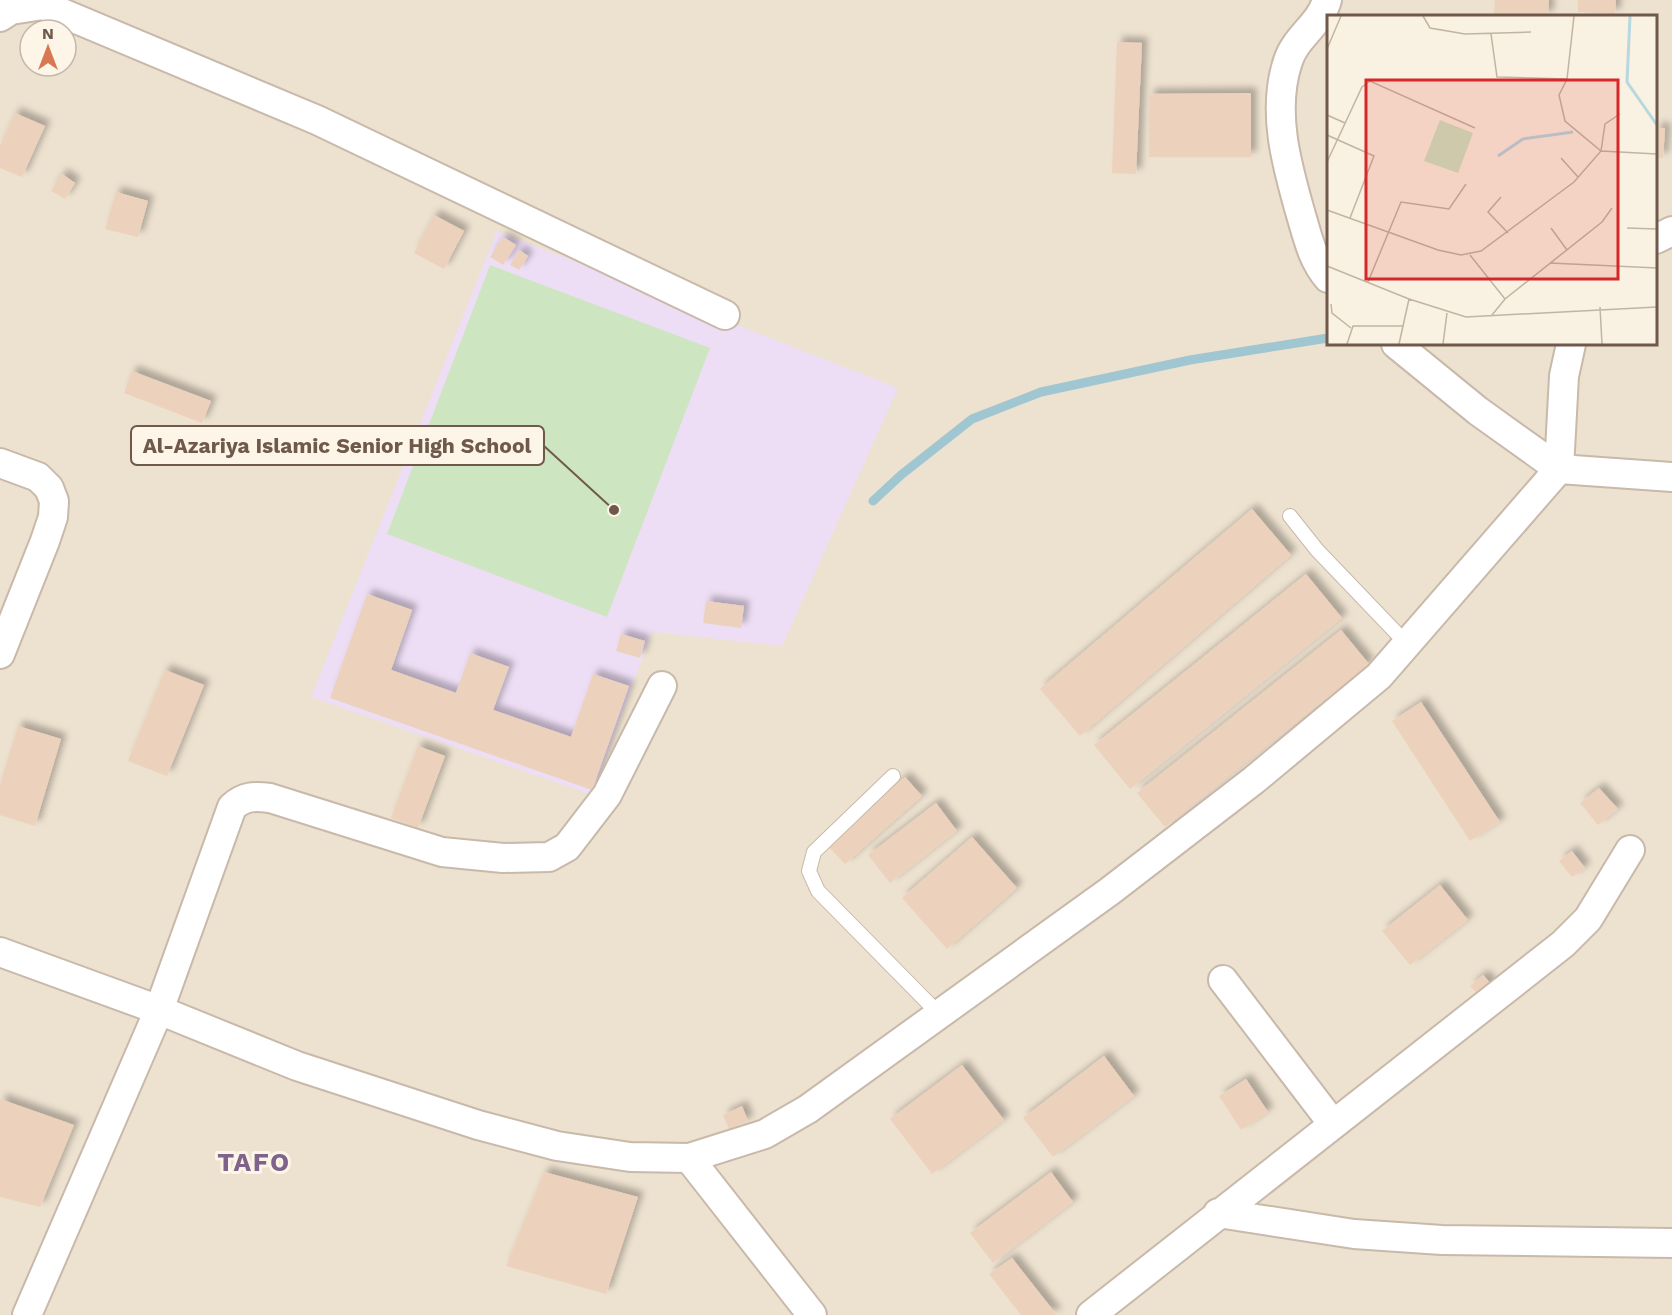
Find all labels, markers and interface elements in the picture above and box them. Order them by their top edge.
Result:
inset map [1327,15,1657,345]
north arrow [18,18,78,78]
text: N [42,24,54,43]
callout: Al-Azariya Islamic Senior High School [131,426,544,465]
text: Al-Azariya Islamic Senior High School [143,433,531,458]
district label: TAFO [217,1147,291,1177]

